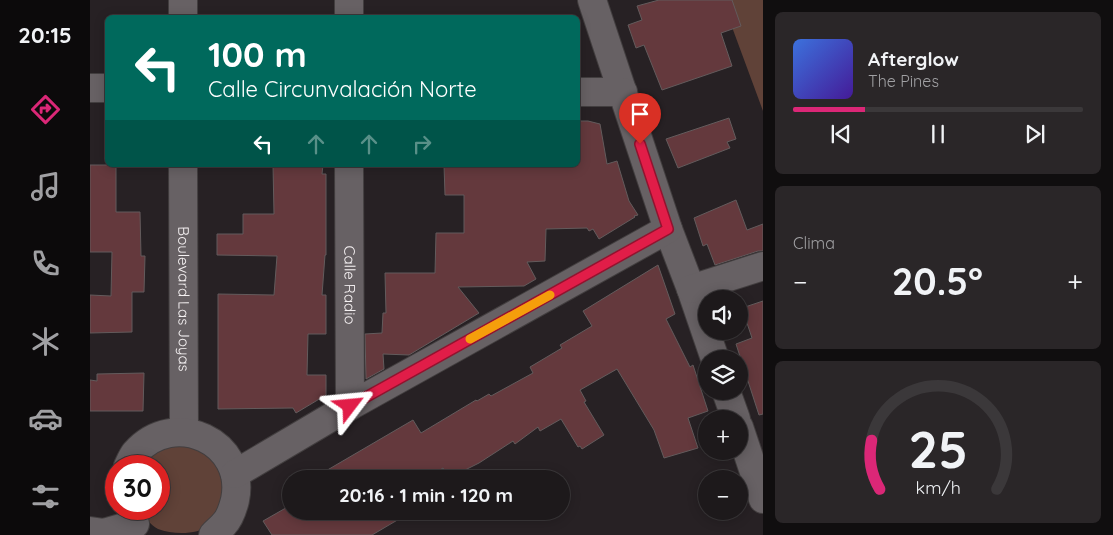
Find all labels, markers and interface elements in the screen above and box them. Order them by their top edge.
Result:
text: 20:15 [18,21,72,49]
text: 100 m [208,32,307,76]
icon: left [125,35,190,100]
text: Afterglow [868,47,959,71]
text: The Pines [868,71,939,91]
text: Calle Circunvalación Norte [208,75,477,103]
icon: directions [28,92,63,127]
pin [619,93,661,144]
icon: arrive [626,100,654,128]
icon: previous [827,120,855,148]
icon: pause [924,120,952,148]
icon: next [1021,120,1049,148]
icon: left [249,130,277,158]
icon: ahead [302,130,330,158]
icon: ahead [355,130,383,158]
icon: right [408,130,436,158]
icon: music [28,169,63,204]
street label: Boulevard Las Joyas [174,226,194,372]
text: Clima [793,233,835,253]
icon: phone [28,246,63,281]
street label: Calle Radio [340,246,360,324]
text: 20.5° [892,257,983,305]
text: − [793,264,808,299]
text: + [1067,264,1083,299]
map controls [698,290,748,520]
button: sound [698,290,748,340]
icon: climate [28,324,63,359]
button: layers [698,350,748,400]
position arrow [323,379,375,431]
icon: car [28,401,63,436]
button: + [698,410,748,460]
text: 25 [908,416,968,481]
speed limit sign: 30 [105,455,170,520]
button: − [698,470,748,520]
text: km/h [915,476,961,498]
icon: filters [28,479,63,514]
text: 20:16 · 1 min · 120 m [339,483,513,507]

